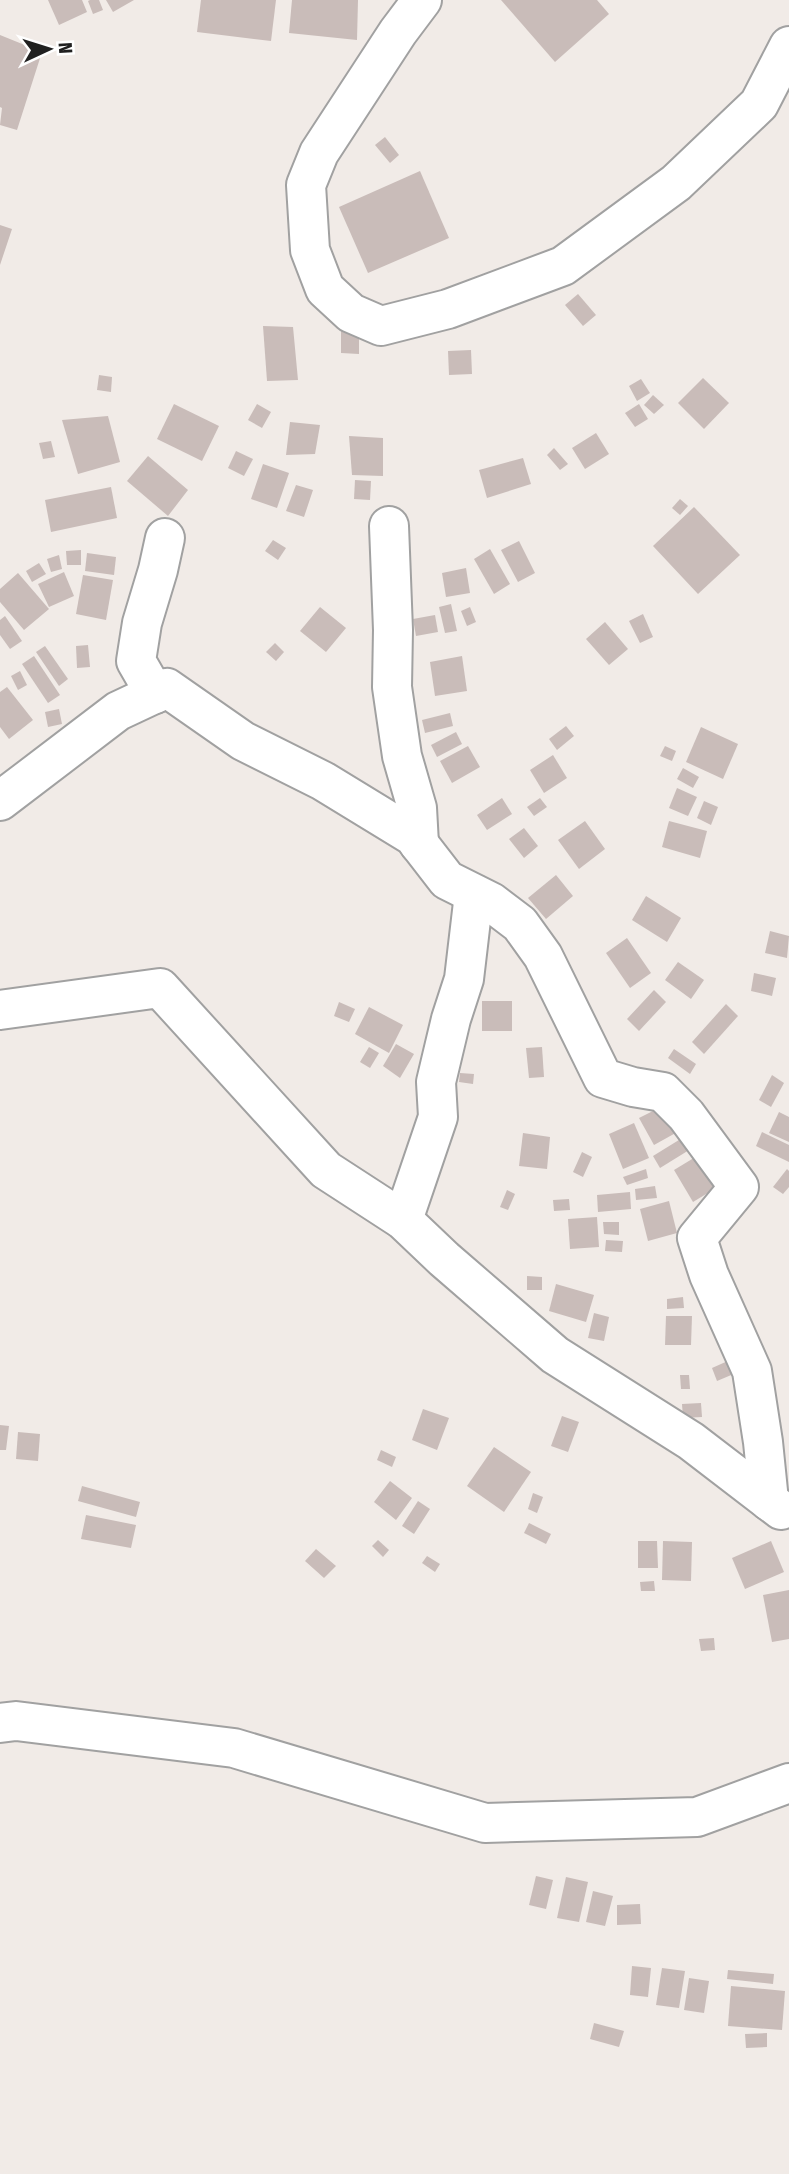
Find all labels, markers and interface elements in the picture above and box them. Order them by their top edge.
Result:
north arrow [14,14,84,84]
text: N [54,41,77,54]

